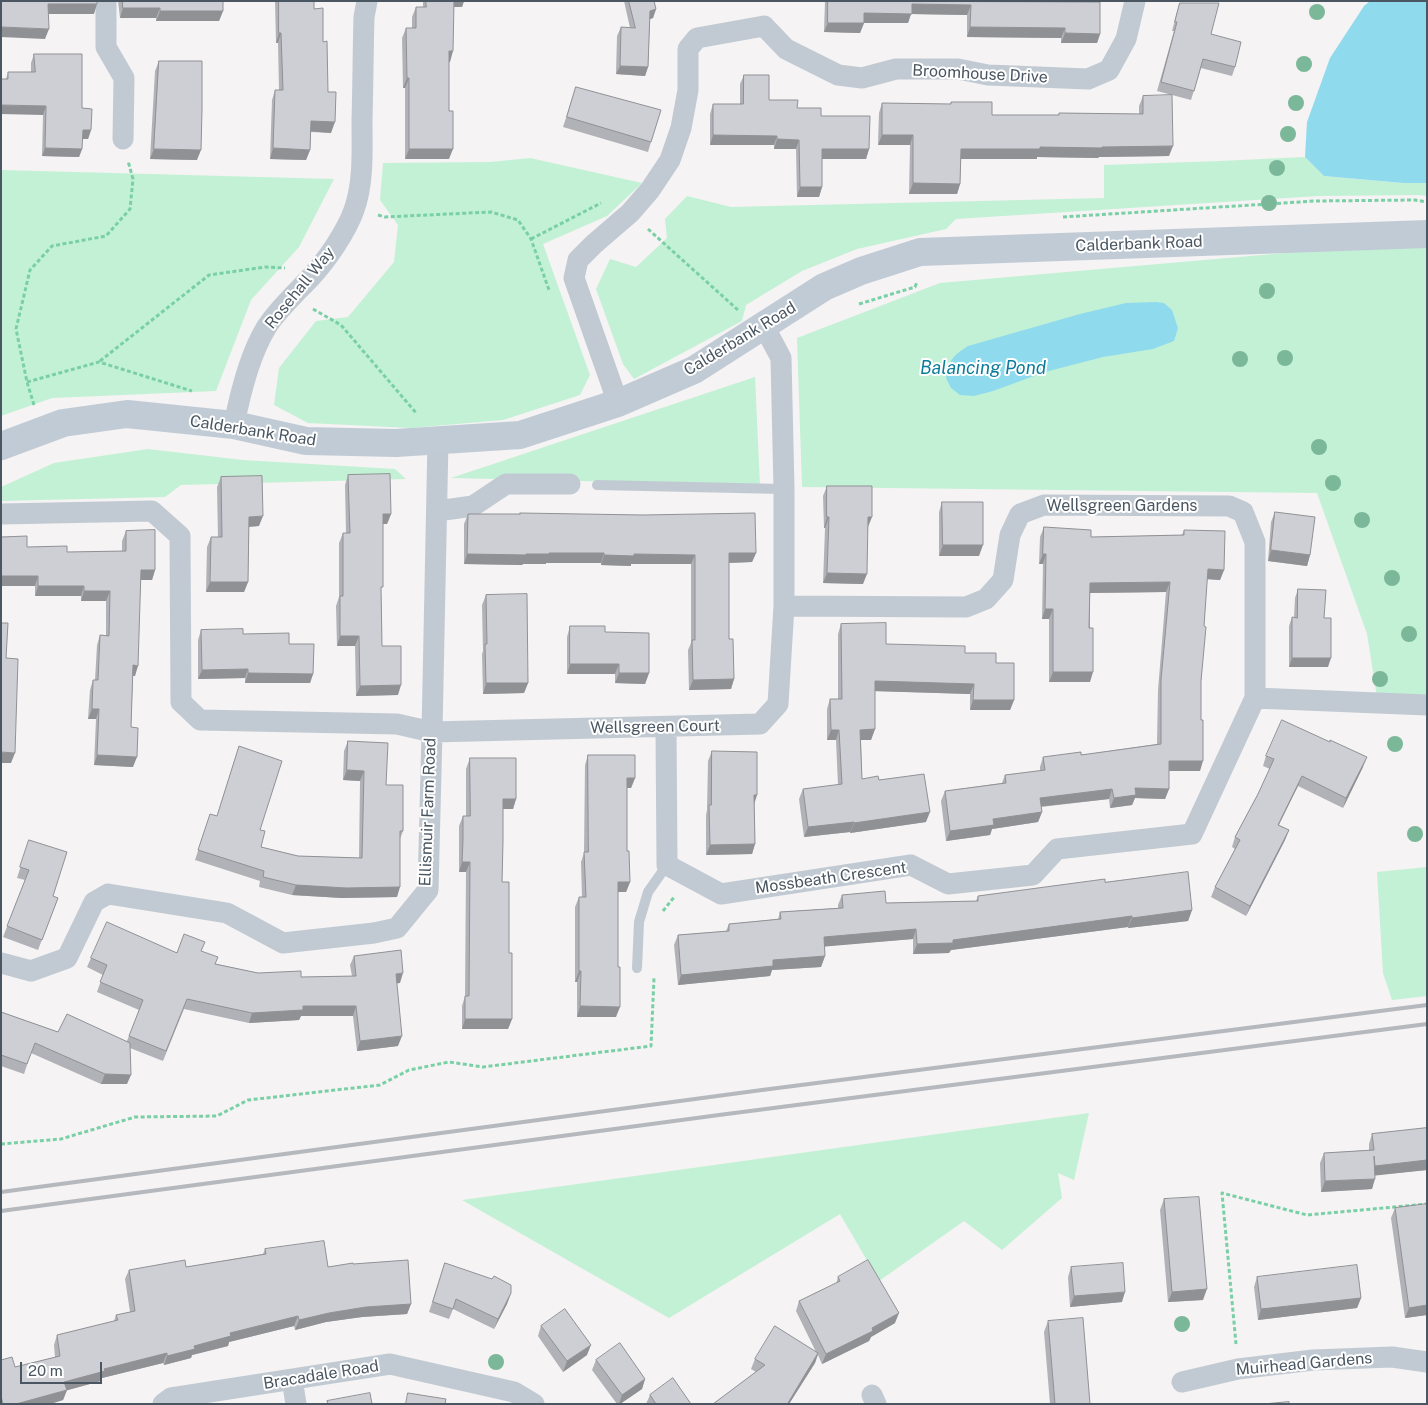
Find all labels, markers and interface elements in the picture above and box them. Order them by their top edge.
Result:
street label: Broomhouse Drive [912,61,1048,87]
street label: Calderbank Road [1075,232,1203,256]
street label: Rosehall Way [261,243,339,333]
street label: Calderbank Road [680,298,800,380]
water label: Balancing Pond [920,357,1046,379]
street label: Calderbank Road [189,412,317,450]
street label: Wellsgreen Gardens [1047,496,1197,516]
street label: Wellsgreen Court [590,716,720,738]
street label: Ellismuir Farm Road [416,737,440,887]
street label: Mossbeath Crescent [754,858,908,898]
street label: Muirhead Gardens [1235,1348,1373,1380]
scale bar [22,1352,105,1384]
street label: Bracadale Road [262,1356,380,1394]
text: 20 m [28,1362,63,1379]

